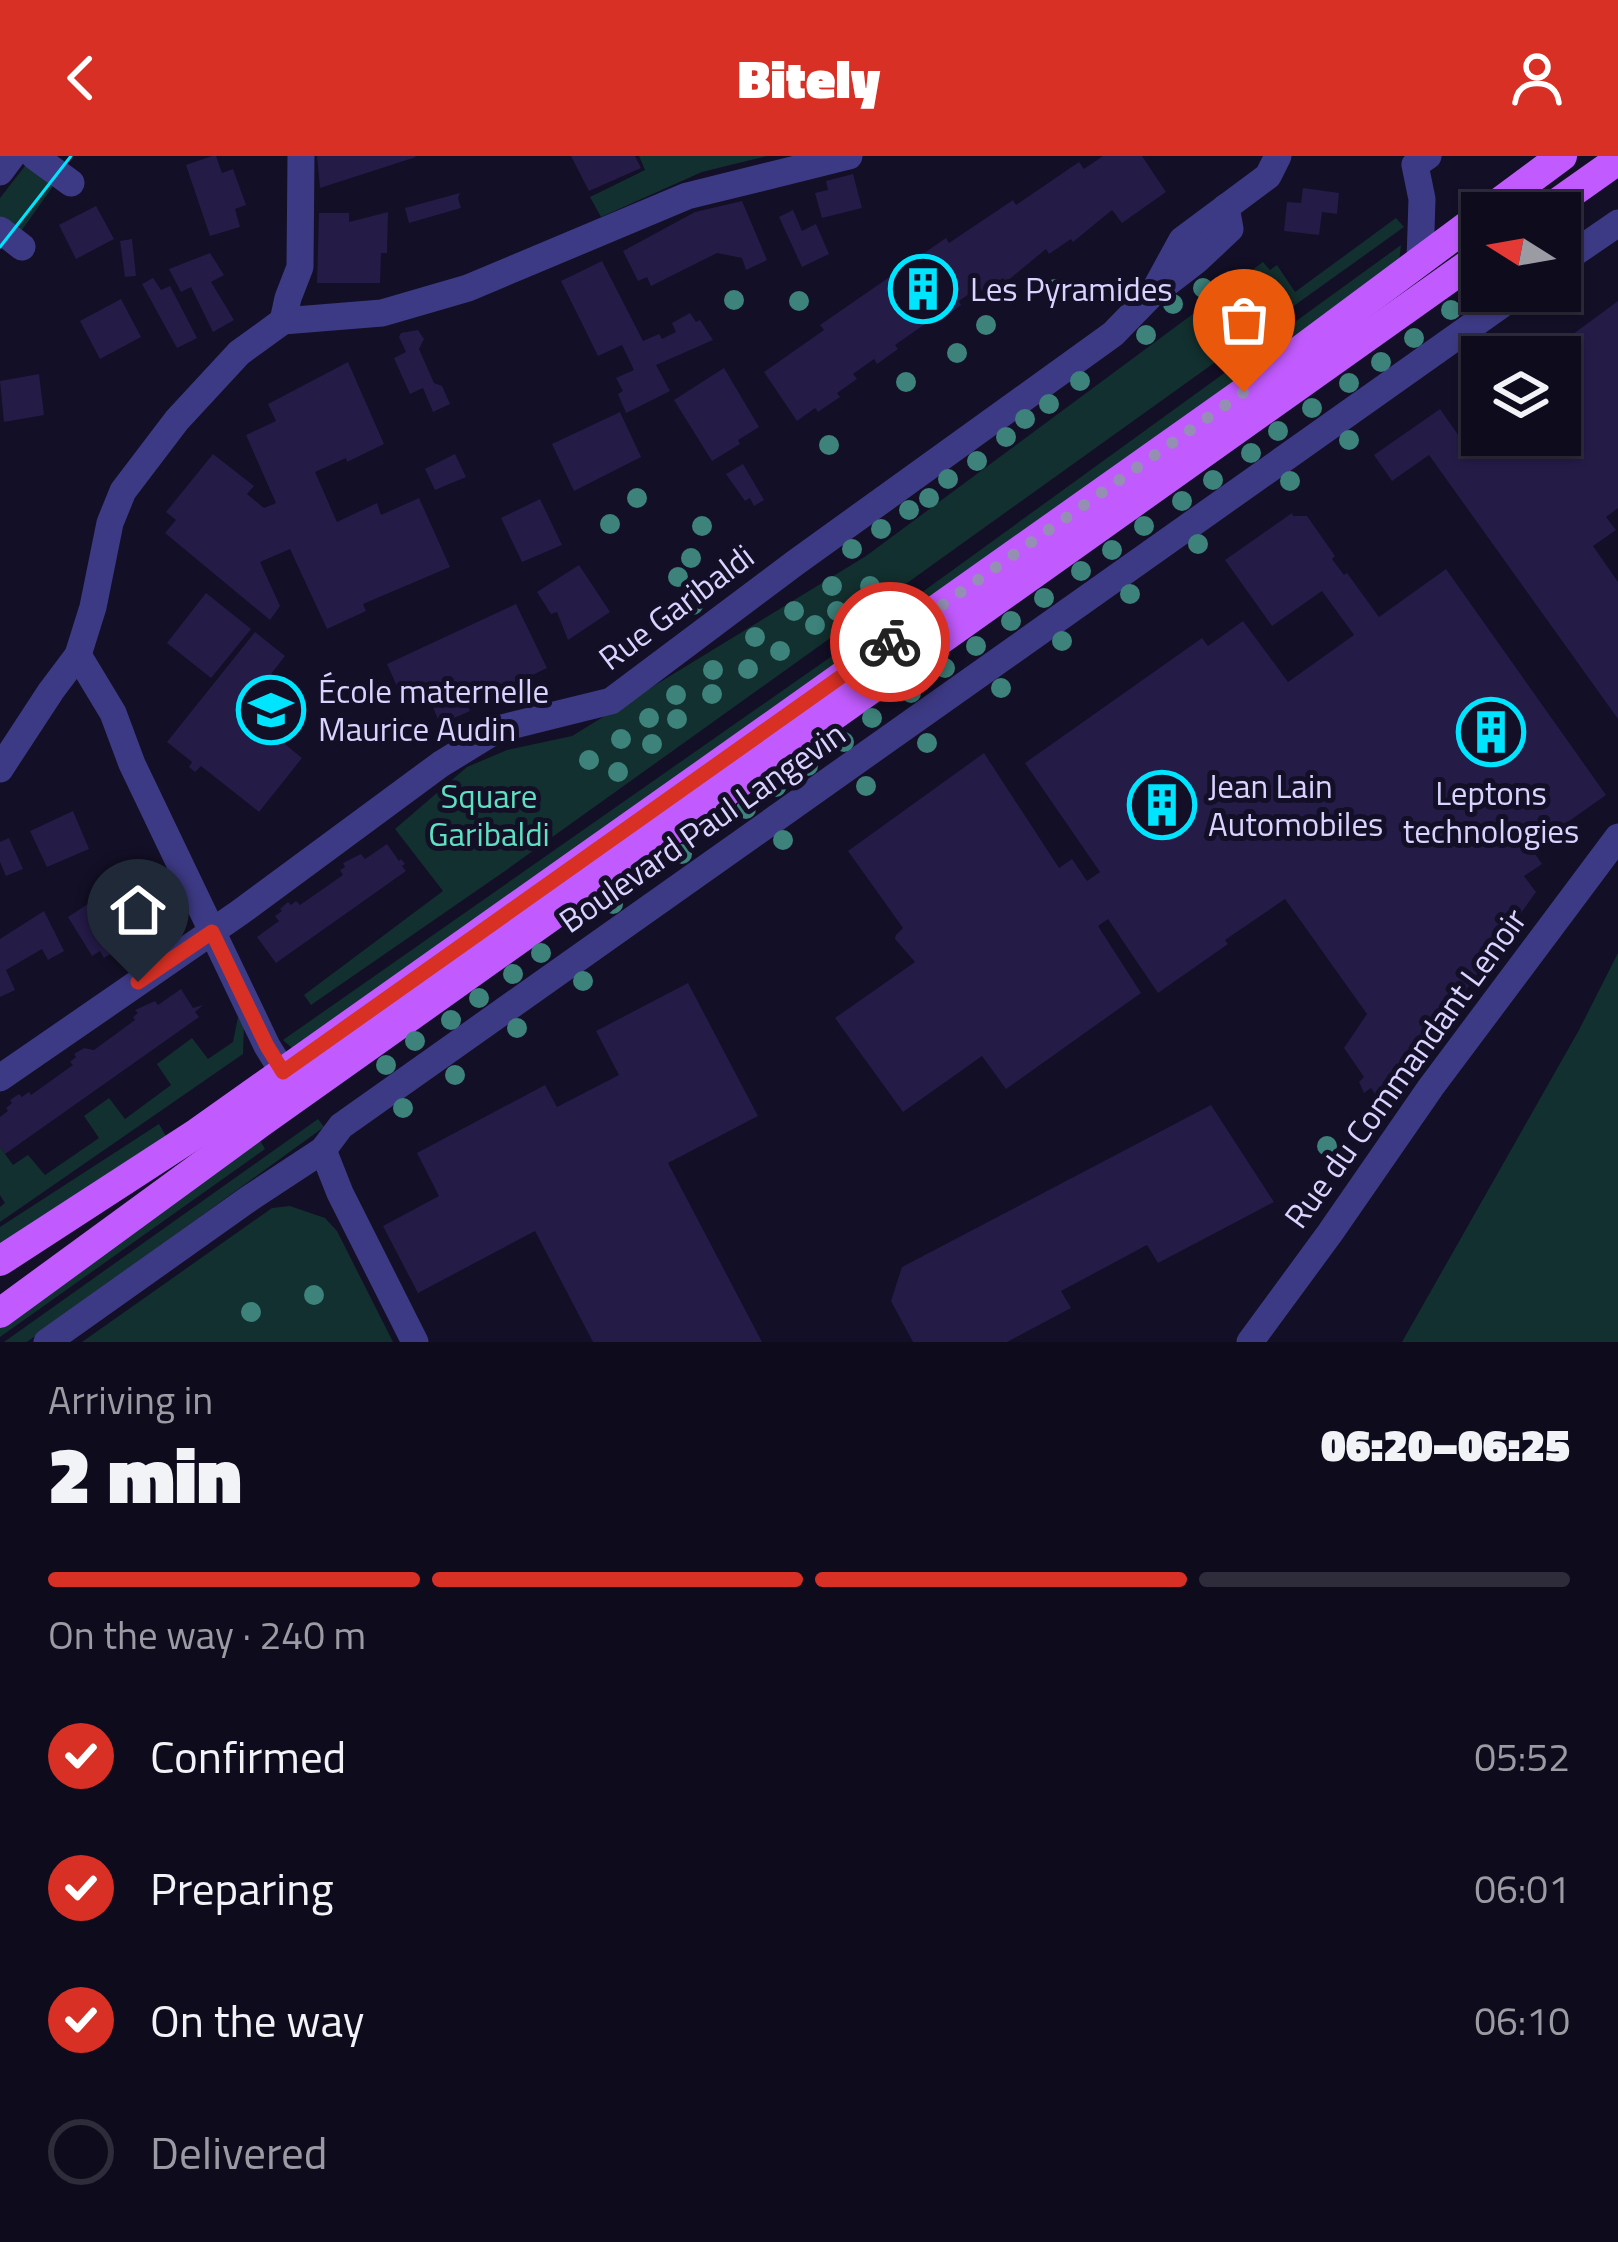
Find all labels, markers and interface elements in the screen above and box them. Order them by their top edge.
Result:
text: Bitely [738,37,880,119]
icon: back [48,45,114,111]
icon: person [1504,45,1570,111]
north arrow [1461,192,1581,312]
map controls [1461,192,1581,456]
building icon: Les Pyramides [888,254,958,324]
place label: Les Pyramides [970,264,1173,314]
pin [1193,269,1295,392]
icon: bag [1211,287,1277,353]
button: layers [1461,336,1581,456]
street label: Rue Garibaldi [588,532,764,682]
courier [830,582,950,702]
icon: bike [857,609,923,675]
place label: École maternelle Maurice Audin [318,666,549,754]
school or university icon: École maternelle Maurice Audin [236,675,306,745]
building icon: Leptons technologies [1456,697,1526,767]
street label: Boulevard Paul Langevin [549,709,855,945]
place label: Jean Lain Automobiles [1208,761,1383,849]
place label: Leptons technologies [1403,768,1579,856]
building icon: Jean Lain Automobiles [1127,770,1197,840]
park label: Square Garibaldi [428,771,550,859]
pin [87,859,189,982]
icon: home [105,877,171,943]
street label: Rue du Commandant Lenoir [1272,898,1538,1238]
text: Arriving in [48,1370,213,1429]
text: 06:20–06:25 [1321,1410,1570,1478]
text: 2 min [48,1415,242,1533]
text: On the way · 240 m [48,1605,366,1664]
text: Confirmed [150,1722,346,1790]
icon: check [48,1723,114,1789]
text: 05:52 [1474,1727,1570,1786]
text: Preparing [150,1854,334,1922]
icon: check [48,1855,114,1921]
text: 06:01 [1474,1859,1570,1918]
text: On the way [150,1986,364,2054]
icon: check [48,1987,114,2053]
text: 06:10 [1474,1991,1570,2050]
text: Delivered [150,2118,328,2186]

